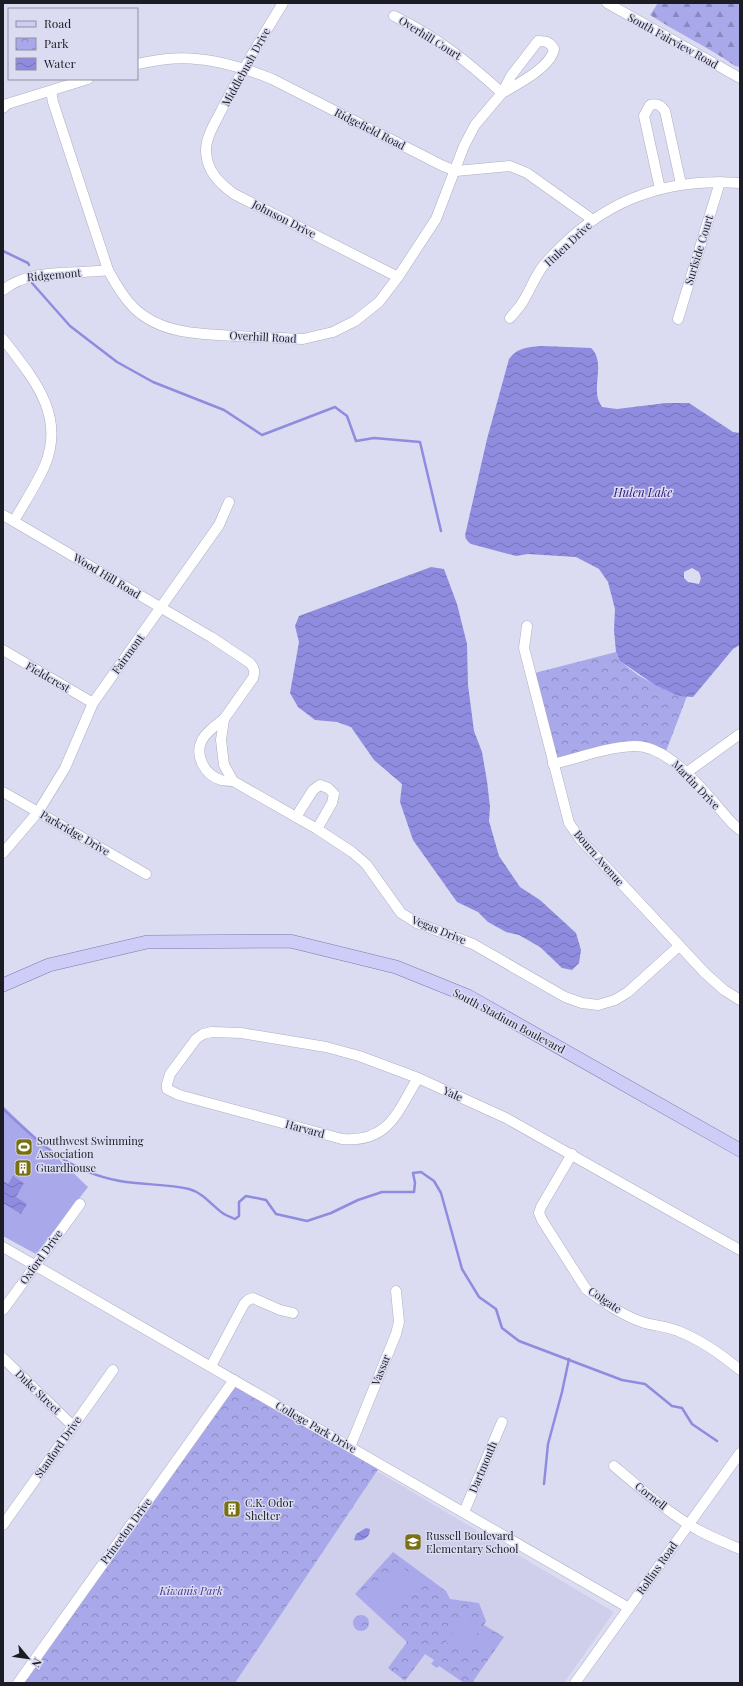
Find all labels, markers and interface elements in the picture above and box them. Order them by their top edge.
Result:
legend [8,8,138,80]
street label: South Fairview Road [625,9,722,72]
street label: Overhill Court [396,12,465,63]
text: Road [44,15,71,31]
street label: Middlebush Drive [218,24,274,109]
text: Park [44,35,69,51]
text: Water [43,55,77,71]
street label: Ridgefield Road [332,104,409,153]
street label: Johnson Drive [249,196,319,241]
street label: Surfside Court [681,213,716,287]
street label: Hulen Drive [541,218,595,269]
street label: Ridgemont [26,265,82,284]
street label: Overhill Road [229,327,298,346]
water label: Hulen Lake [613,484,672,500]
street label: Wood Hill Road [70,549,144,602]
street label: Fairmont [108,631,147,677]
street label: Fieldcrest [23,658,73,695]
street label: Martin Drive [669,757,724,813]
street label: Parkridge Drive [38,807,113,859]
street label: Bourn Avenue [571,827,628,889]
street label: Vegas Drive [409,911,469,947]
street label: South Stadium Boulevard [451,985,568,1057]
street label: Yale [440,1082,466,1105]
street label: Harvard [284,1116,327,1141]
place label: Southwest Swimming Association [36,1133,144,1161]
sports icon: Southwest Swimming Association [14,1137,34,1157]
building icon: Guardhouse [13,1158,33,1178]
place label: Guardhouse [36,1160,96,1175]
street label: Oxford Drive [16,1226,66,1287]
street label: Colgate [586,1283,625,1316]
street label: Vassar [367,1352,394,1388]
street label: Duke Street [12,1366,64,1417]
street label: College Park Drive [273,1397,360,1456]
street label: Stanford Drive [31,1413,85,1481]
street label: Dartmouth [465,1438,500,1495]
street label: Cornell [632,1478,670,1513]
street label: Princeton Drive [97,1494,155,1567]
place label: C.K. Odor Shelter [245,1495,294,1523]
building icon: C.K. Odor Shelter [222,1499,242,1519]
place label: Russell Boulevard Elementary School [426,1528,518,1556]
school or university icon: Russell Boulevard Elementary School [403,1532,423,1552]
street label: Rollins Road [633,1538,681,1597]
park label: Kiwanis Park [158,1583,223,1598]
north arrow [8,1638,48,1678]
text: N [29,1656,46,1670]

